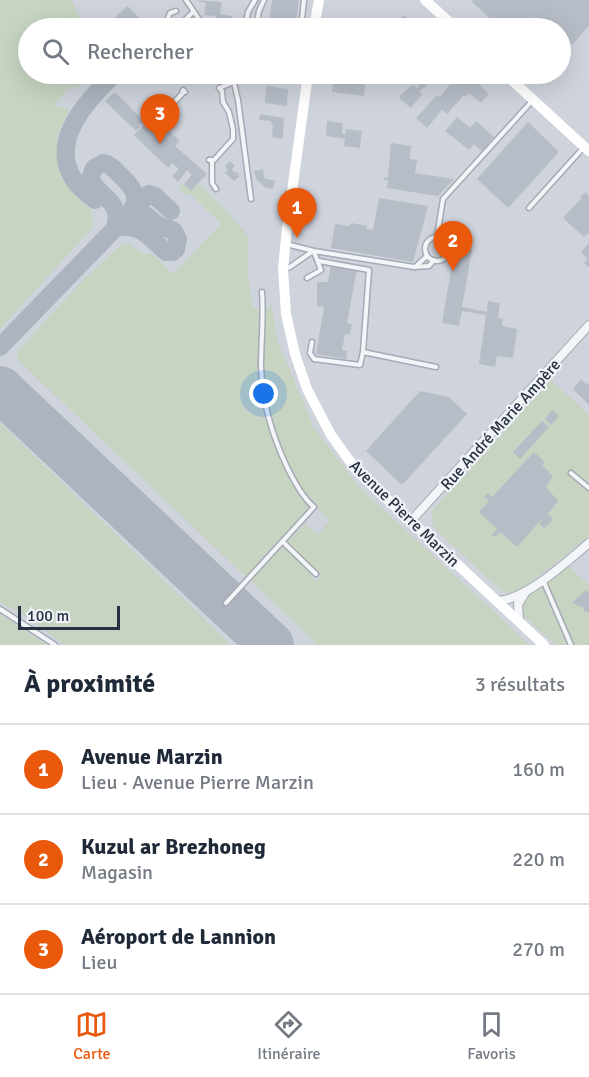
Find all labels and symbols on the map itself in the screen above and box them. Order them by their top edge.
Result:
pin: 3 [140,94,180,144]
pin: 1 [278,188,316,238]
pin: 2 [434,222,472,271]
street label: Rue André Marie Ampère [437,355,565,494]
your location [249,379,278,408]
street label: Avenue Pierre Marzin [345,456,463,571]
scale bar [18,603,120,630]

